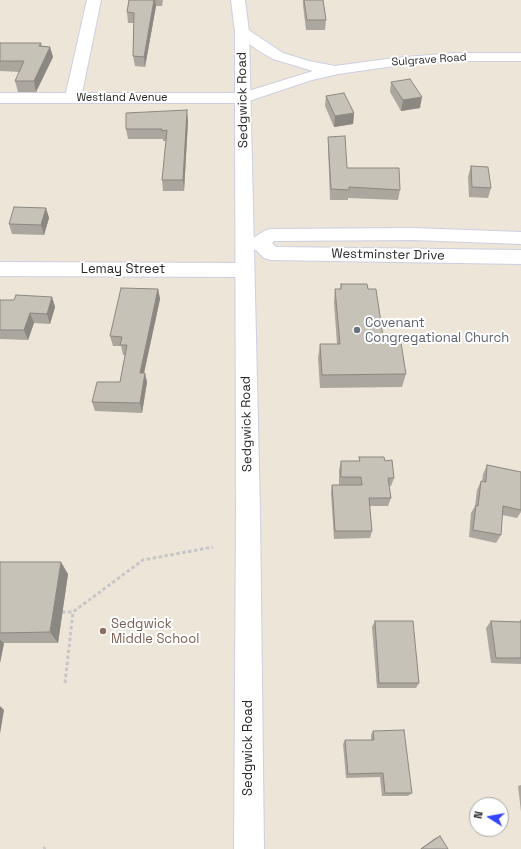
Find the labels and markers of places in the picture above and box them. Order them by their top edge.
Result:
place label: Covenant Congregational Church [365,315,509,346]
marker: Covenant Congregational Church [352,325,362,335]
place label: Sedgwick Middle School [111,616,199,647]
marker: Sedgwick Middle School [98,626,108,636]

